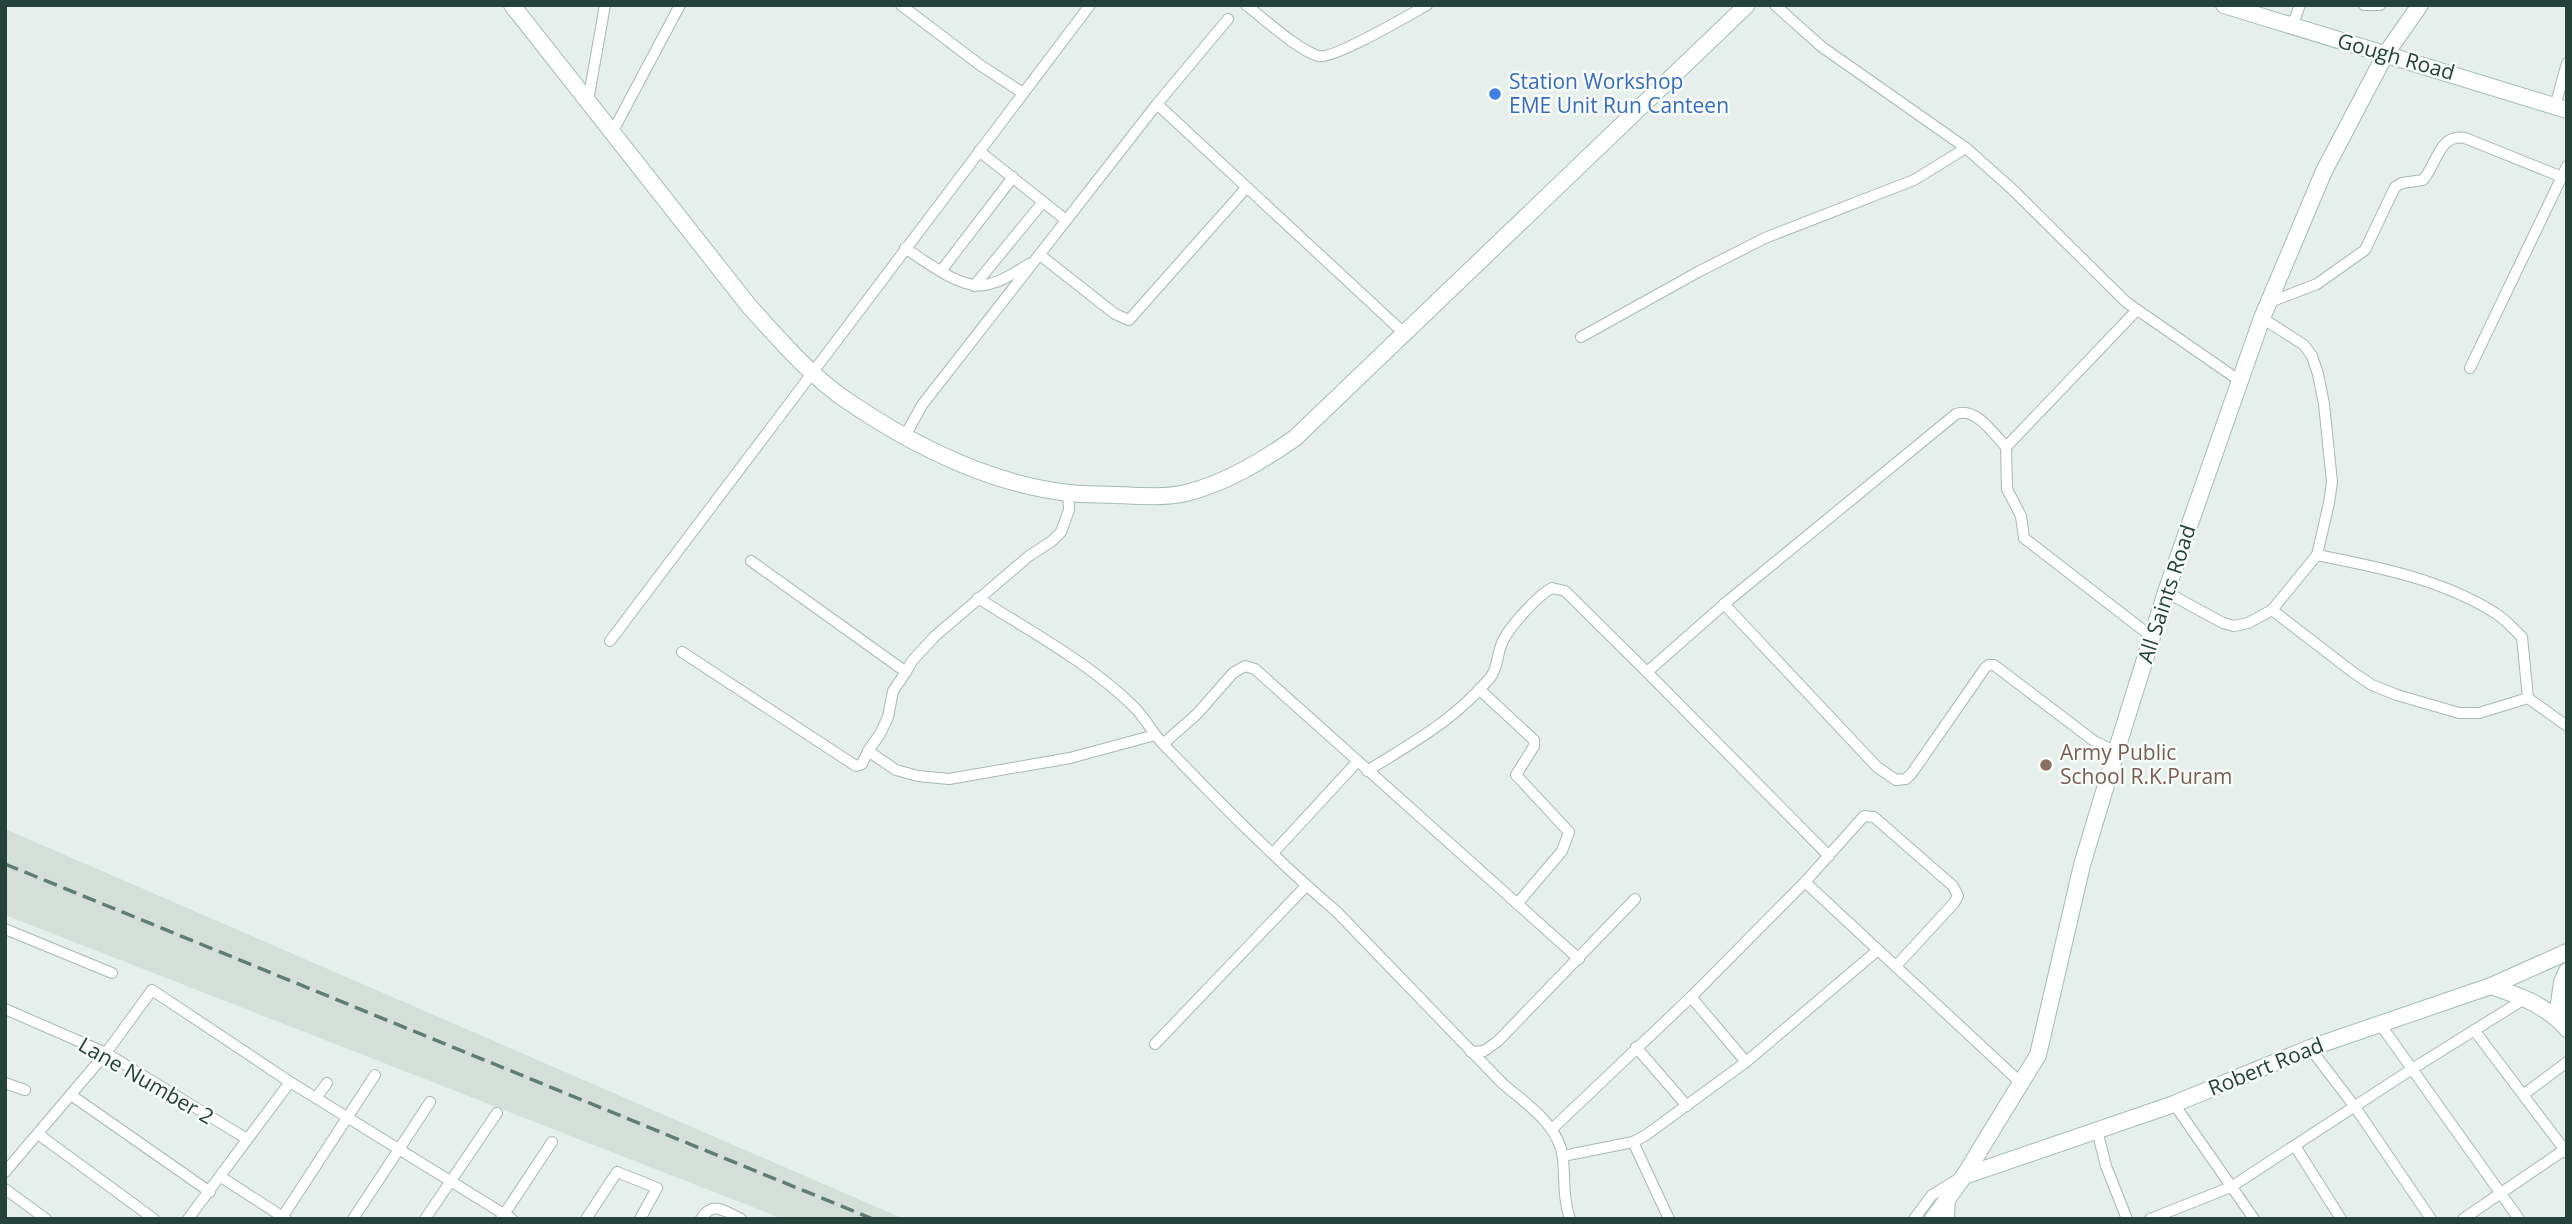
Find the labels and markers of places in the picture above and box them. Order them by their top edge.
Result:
place label: Station Workshop EME Unit Run Canteen [1509,67,1729,119]
marker: Station Workshop EME Unit Run Canteen [1487,86,1503,102]
place label: Army Public School R.K.Puram [2060,738,2233,790]
marker: Army Public School R.K.Puram [2038,757,2054,773]

